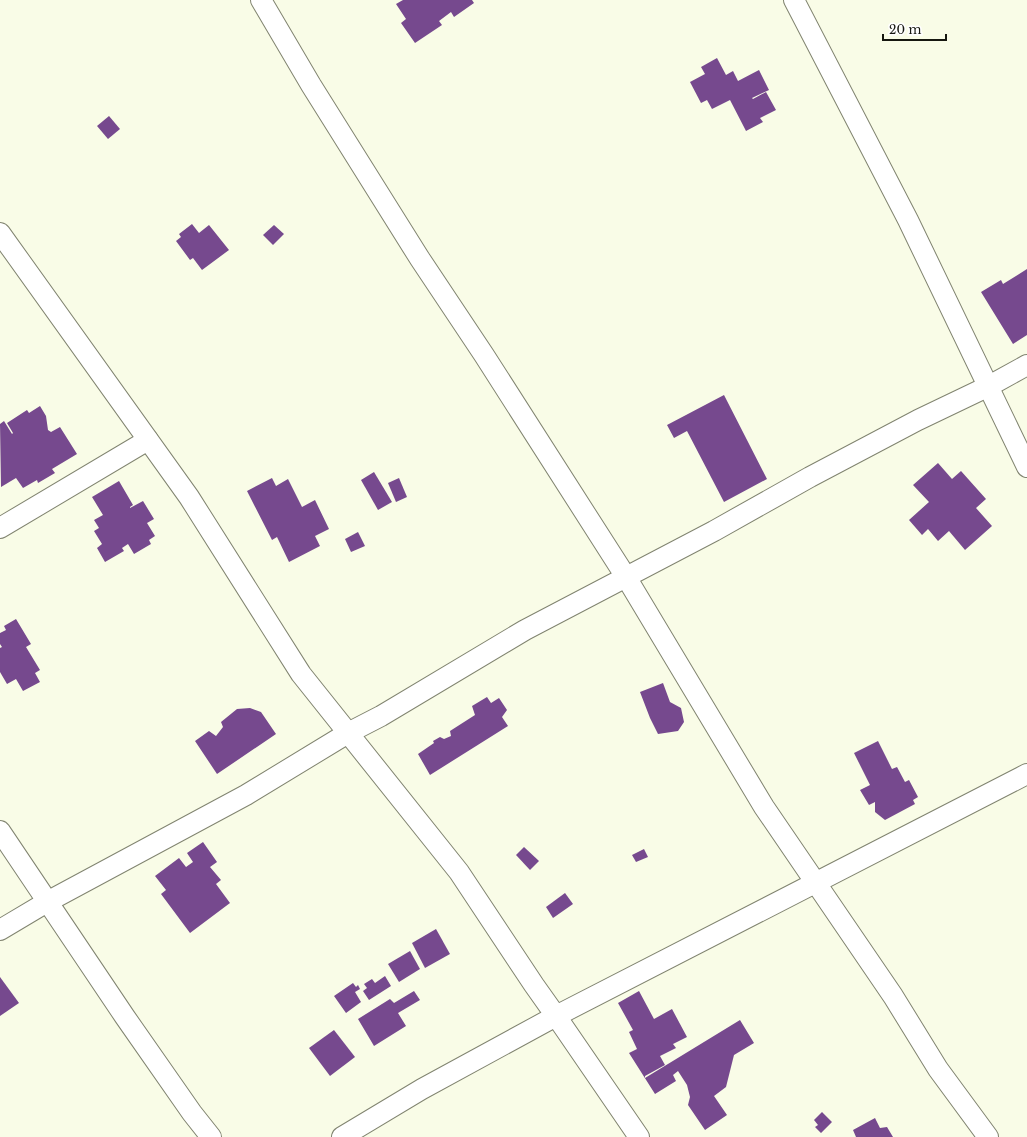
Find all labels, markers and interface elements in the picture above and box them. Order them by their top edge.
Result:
scale bar [883,16,946,42]
text: 20 m [889,22,921,37]

